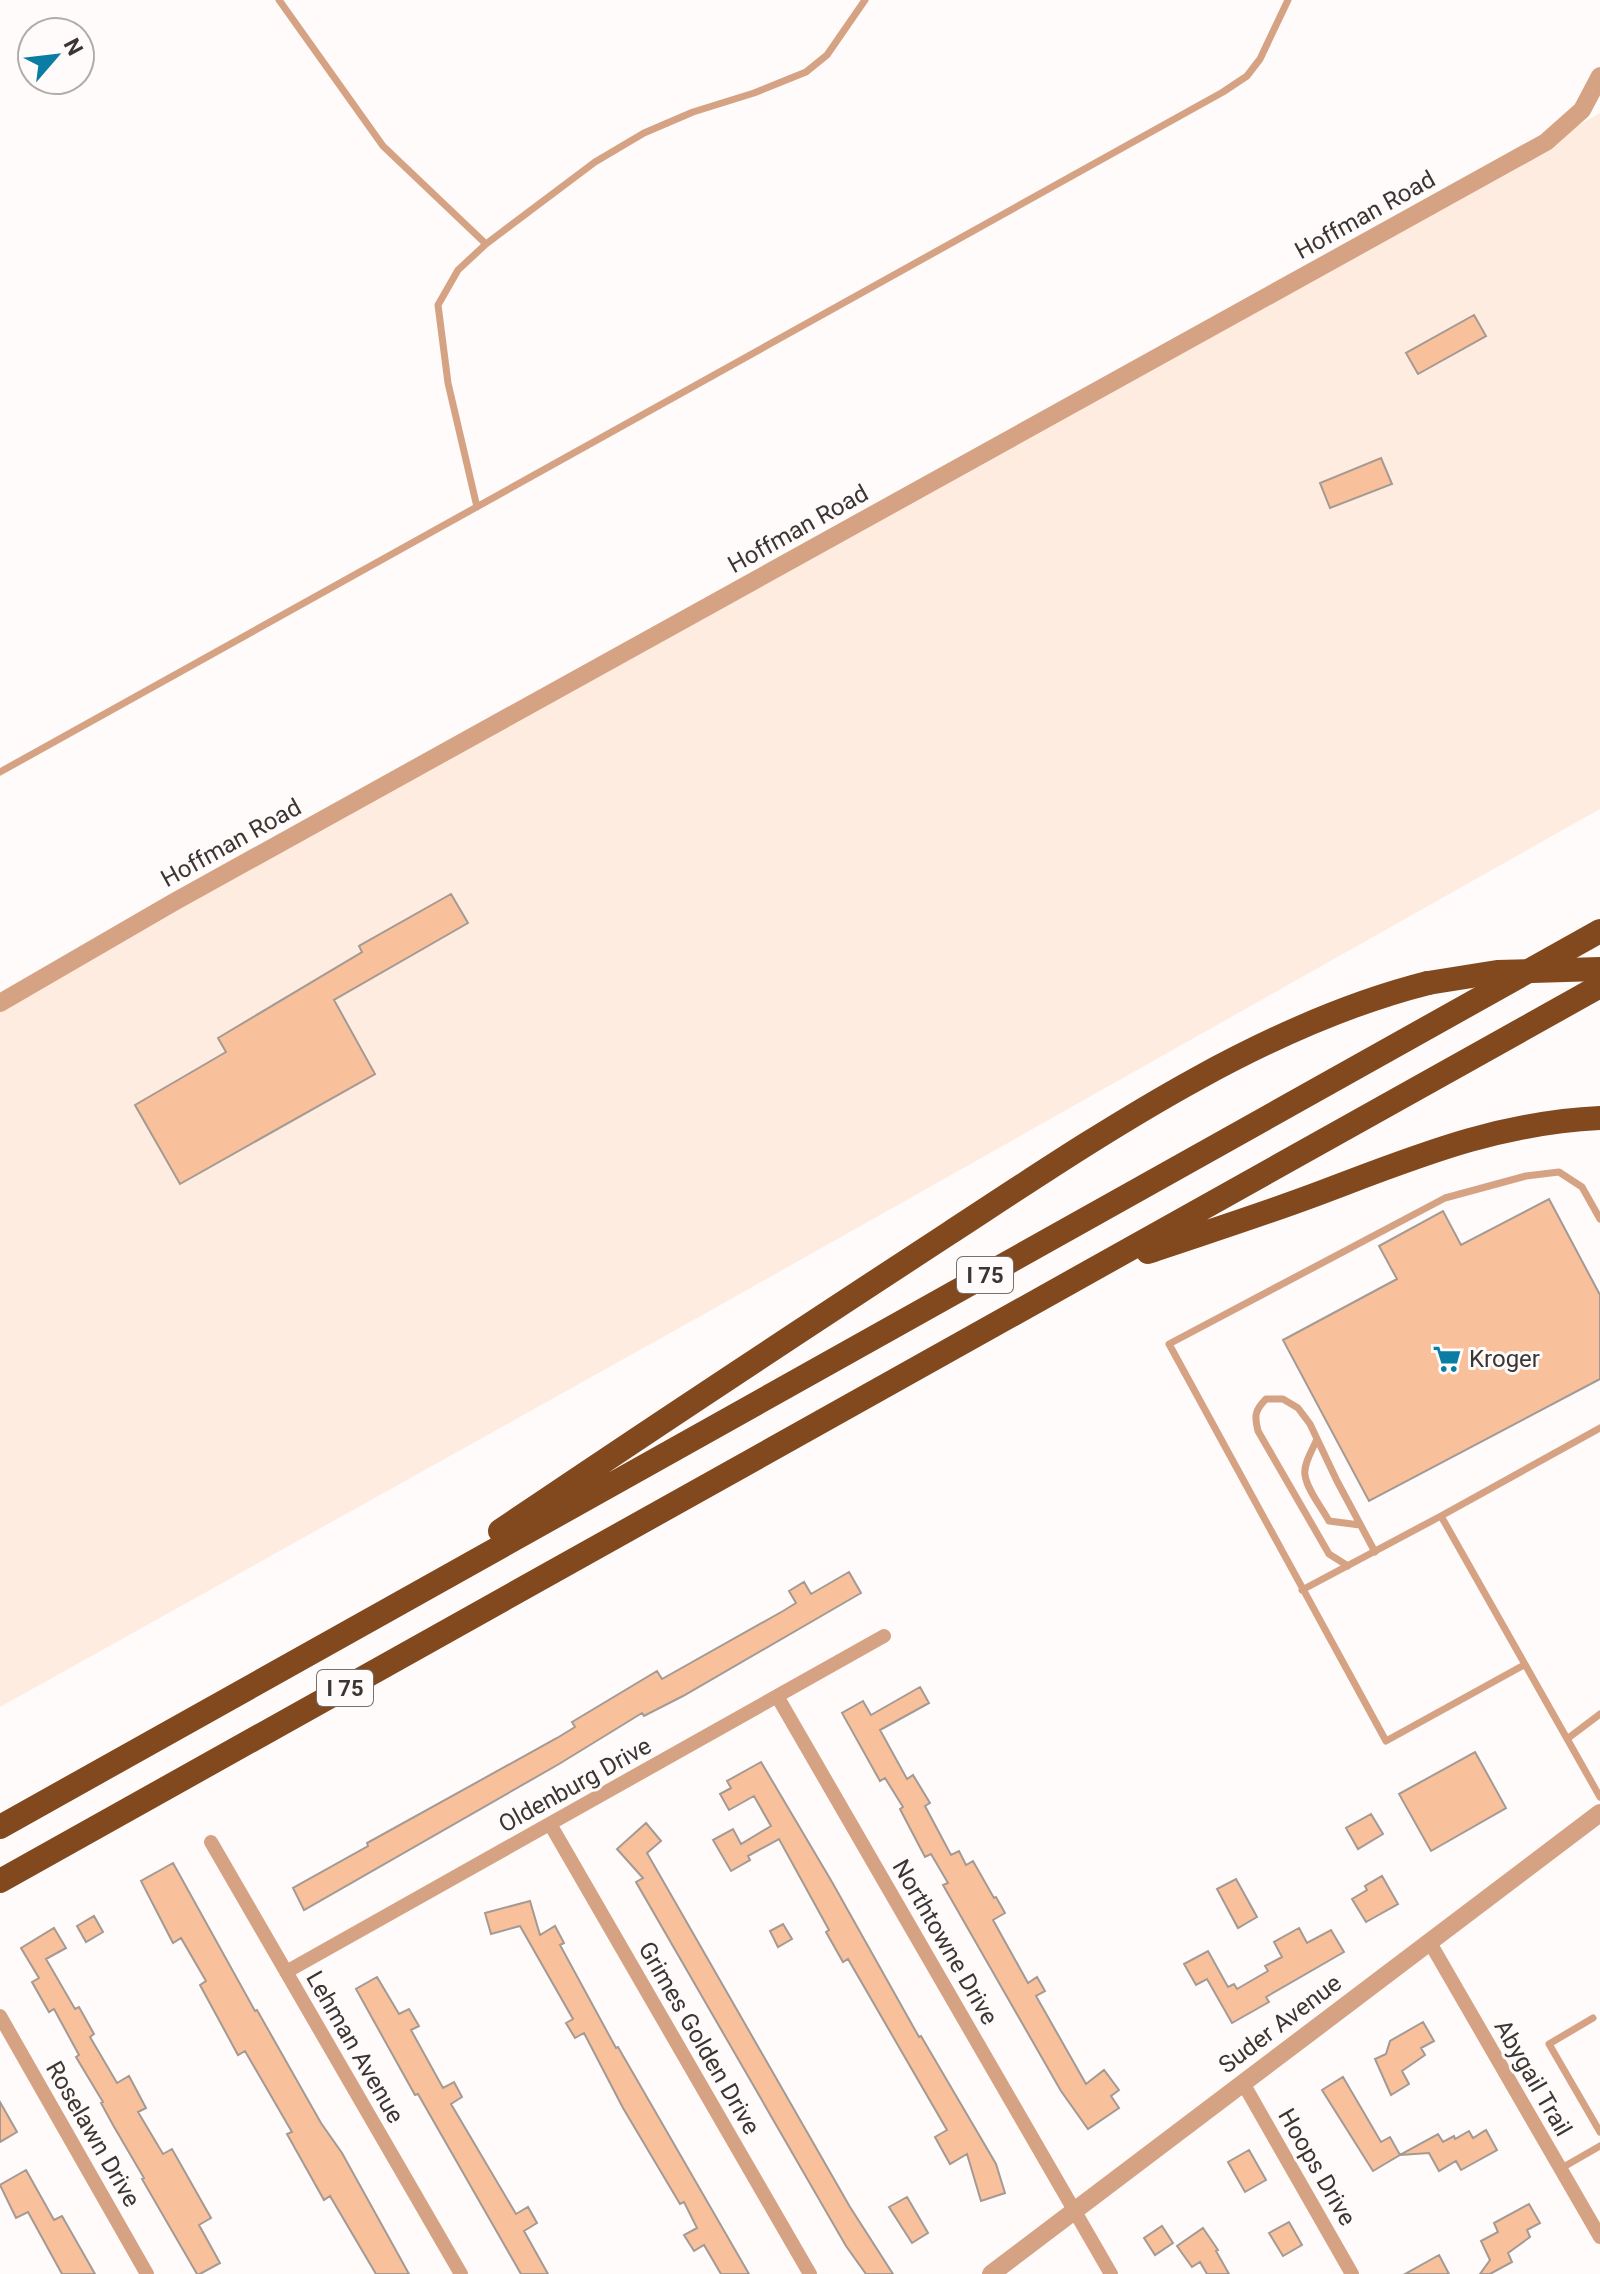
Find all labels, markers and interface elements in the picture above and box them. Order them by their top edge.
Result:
north arrow [16,16,96,96]
text: N [59,34,88,60]
street label: Hoffman Road [1290,165,1440,265]
street label: Hoffman Road [723,479,873,579]
street label: Hoffman Road [156,793,306,893]
road number: I 75 [957,1257,1013,1293]
supermarket icon: Kroger [1432,1344,1462,1374]
place label: Kroger [1469,1345,1540,1373]
road number: I 75 [317,1670,373,1706]
street label: Oldenburg Drive [494,1732,656,1838]
street label: Northtowne Drive [886,1855,1004,2029]
street label: Grimes Golden Drive [632,1937,766,2139]
street label: Lehman Avenue [300,1966,410,2128]
street label: Suder Avenue [1213,1969,1347,2079]
street label: Abygail Trail [1488,2015,1578,2141]
street label: Roselawn Drive [40,2056,146,2212]
street label: Hoops Drive [1272,2104,1362,2230]

